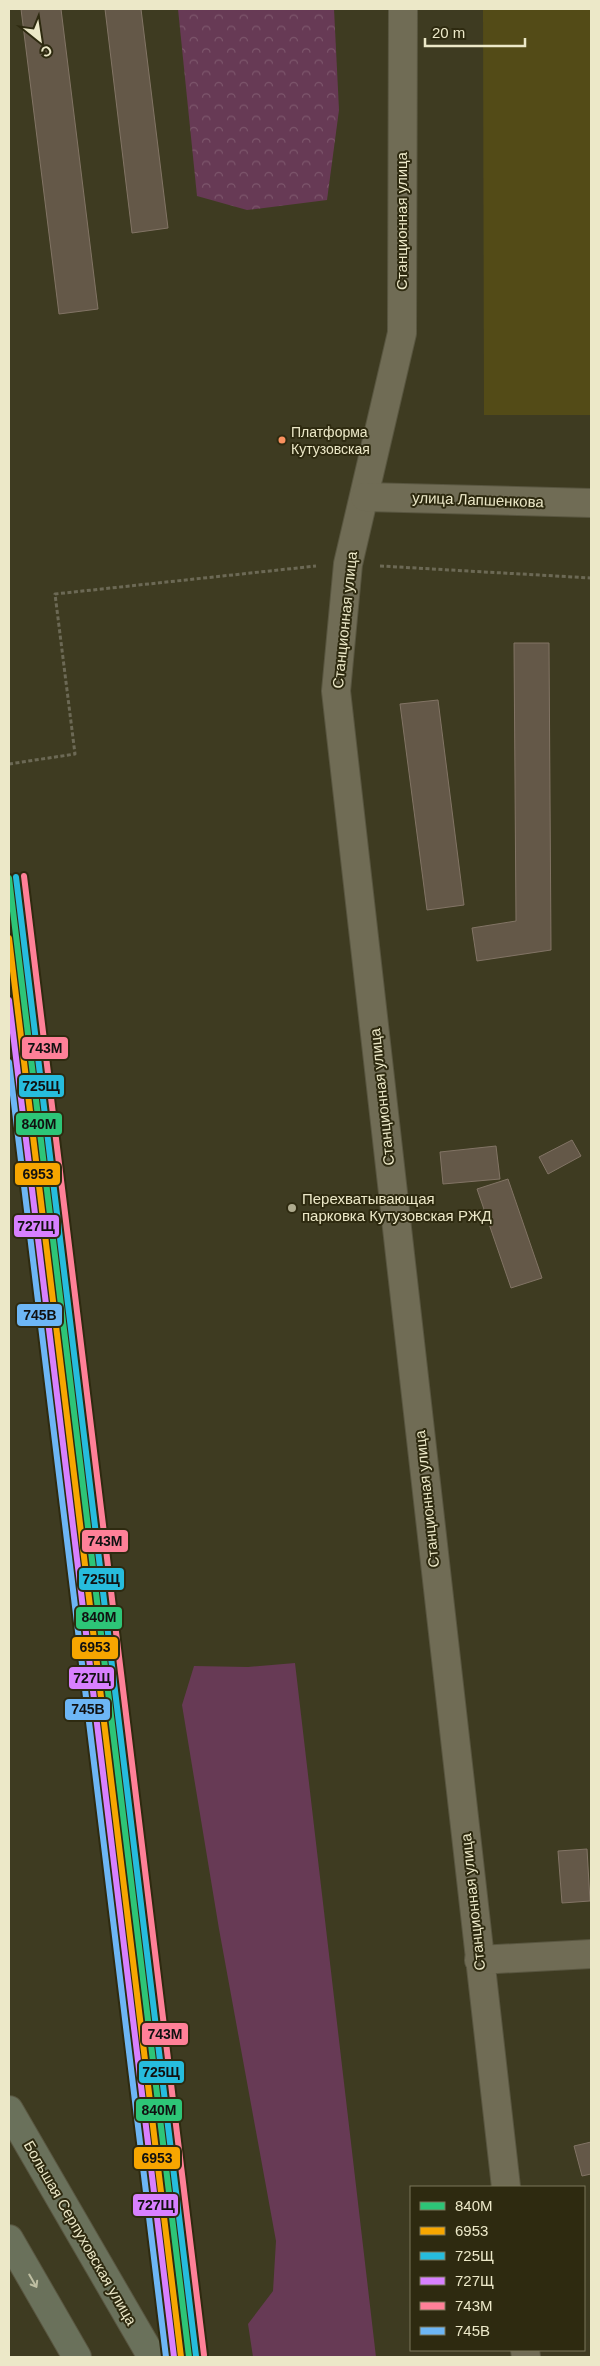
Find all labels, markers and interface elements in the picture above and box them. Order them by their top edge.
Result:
north arrow [15,15,65,65]
scale bar [425,15,525,47]
text: 20 m [432,24,465,41]
text: С [38,42,55,61]
street label: Станционная улица [393,151,410,290]
place label: Платформа Кутузовская [291,424,370,457]
marker: Платформа Кутузовская [277,435,287,445]
street label: улица Лапшенкова [412,489,545,510]
street label: Станционная улица [329,550,360,689]
street label: Станционная улица [366,1027,397,1167]
line badge: 743М [21,1036,69,1060]
text: 743М [27,1040,63,1056]
line badge: 725Щ [18,1074,65,1098]
text: 725Щ [22,1078,61,1094]
line badge: 840М [15,1112,63,1136]
text: 840М [21,1116,57,1132]
line badge: 6953 [14,1162,61,1186]
text: 6953 [22,1166,54,1182]
place label: Перехватывающая парковка Кутузовская РЖД [302,1190,492,1224]
marker: Перехватывающая парковка Кутузовская РЖД [286,1202,298,1214]
line badge: 727Щ [13,1214,60,1238]
text: 727Щ [17,1218,56,1234]
line badge: 745В [16,1303,63,1327]
text: 745В [23,1307,57,1323]
street label: Станционная улица [411,1429,442,1569]
line badge: 743М [81,1529,129,1553]
text: 743М [87,1533,123,1549]
line badge: 725Щ [78,1567,125,1591]
text: 725Щ [82,1571,121,1587]
line badge: 840М [75,1606,123,1630]
text: 840М [81,1609,117,1625]
line badge: 6953 [71,1636,119,1660]
text: 6953 [79,1639,111,1655]
line badge: 727Щ [68,1666,115,1690]
text: 727Щ [73,1670,112,1686]
line badge: 745В [64,1698,111,1721]
text: 745В [71,1701,105,1717]
street label: Станционная улица [457,1832,488,1972]
line badge: 743М [141,2022,189,2046]
text: 743М [147,2026,183,2042]
line badge: 725Щ [138,2060,185,2084]
text: 725Щ [142,2064,181,2080]
line badge: 840М [135,2098,183,2122]
text: 840М [141,2102,177,2118]
street label: Большая Серпуховская улица [21,2138,141,2328]
line badge: 6953 [133,2146,181,2170]
text: 6953 [141,2150,173,2166]
legend [410,2186,585,2351]
line badge: 727Щ [132,2193,179,2217]
text: 727Щ [137,2197,176,2213]
text: 840М [455,2197,493,2214]
text: 6953 [455,2222,488,2239]
text: 725Щ [455,2247,494,2264]
text: 727Щ [455,2272,494,2289]
one-way arrow [29,2273,39,2287]
text: 743М [455,2297,493,2314]
text: 745В [455,2322,490,2339]

